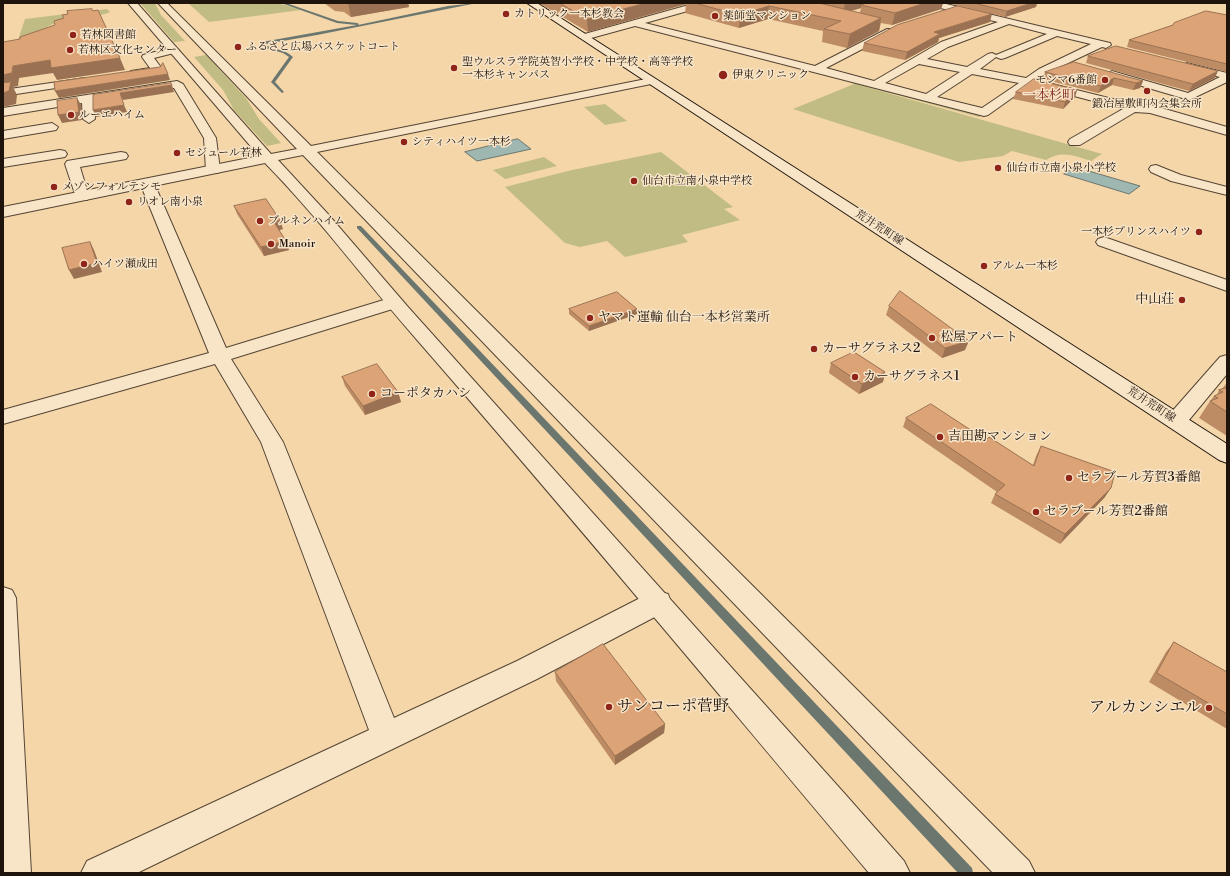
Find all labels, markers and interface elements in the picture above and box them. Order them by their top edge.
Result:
place label: カトリック一本杉教会 [514,7,624,21]
marker: カトリック一本杉教会 [501,9,511,19]
place label: 薬師堂マンション [723,9,811,23]
marker: 薬師堂マンション [710,11,720,21]
place label: 若林図書館 [81,28,136,42]
marker: 若林図書館 [68,30,78,40]
place label: ふるさと広場バスケットコート [246,40,400,54]
marker: ふるさと広場バスケットコート [233,42,243,52]
place label: 若林区文化センター [78,43,177,57]
marker: 若林区文化センター [65,45,75,55]
place label: 聖ウルスラ学院英智小学校・中学校・高等学校 一本杉キャンパス [462,55,693,81]
marker: 聖ウルスラ学院英智小学校・中学校・高等学校 一本杉キャンパス [449,63,459,73]
place label: 伊東クリニック [732,68,809,82]
marker: 伊東クリニック [717,69,729,81]
place label: モンマ6番館 [1035,73,1097,87]
marker: モンマ6番館 [1100,75,1110,85]
marker: 鍛冶屋敷町内会集会所 [1142,86,1152,96]
district label: 一本杉町 [1023,88,1075,104]
place label: 鍛冶屋敷町内会集会所 [1092,97,1202,111]
place label: ルーエハイム [79,108,145,122]
marker: ルーエハイム [66,110,76,120]
place label: シティハイツ一本杉 [412,135,511,149]
marker: シティハイツ一本杉 [399,137,409,147]
place label: セジュール若林 [185,146,262,160]
marker: セジュール若林 [172,148,182,158]
place label: 仙台市立南小泉小学校 [1006,161,1116,175]
marker: 仙台市立南小泉小学校 [993,163,1003,173]
place label: 仙台市立南小泉中学校 [642,174,752,188]
marker: 仙台市立南小泉中学校 [629,176,639,186]
place label: メゾンフォルテシモ [62,180,161,194]
marker: メゾンフォルテシモ [49,182,59,192]
place label: リオレ南小泉 [137,195,203,209]
marker: リオレ南小泉 [124,197,134,207]
street label: 荒井荒町線 [852,207,906,249]
place label: ブルネンハイム [268,214,345,228]
marker: ブルネンハイム [255,216,265,226]
place label: 一本杉プリンスハイツ [1081,225,1191,239]
marker: 一本杉プリンスハイツ [1194,227,1204,237]
place label: Manoir [279,237,315,251]
marker: Manoir [266,239,276,249]
place label: ハイツ瀬成田 [92,257,158,271]
marker: ハイツ瀬成田 [79,259,89,269]
place label: アルム一本杉 [992,259,1058,273]
marker: アルム一本杉 [979,261,989,271]
place label: 中山荘 [1135,292,1174,308]
marker: 中山荘 [1177,295,1187,305]
place label: ヤマト運輸 仙台一本杉営業所 [598,310,770,326]
marker: ヤマト運輸 仙台一本杉営業所 [585,313,595,323]
place label: 松屋アパート [940,330,1018,346]
marker: 松屋アパート [927,333,937,343]
place label: カーサグラネス2 [822,341,920,357]
marker: カーサグラネス2 [809,344,819,354]
place label: カーサグラネス1 [863,369,960,385]
marker: カーサグラネス1 [850,372,860,382]
street label: 荒井荒町線 [1124,384,1178,426]
place label: コーポタカハシ [380,386,471,402]
marker: コーポタカハシ [367,389,377,399]
place label: 吉田勘マンション [948,429,1052,445]
marker: 吉田勘マンション [935,432,945,442]
place label: セラブール芳賀3番館 [1077,470,1201,486]
marker: セラブール芳賀3番館 [1064,473,1074,483]
place label: セラブール芳賀2番館 [1044,504,1168,520]
marker: セラブール芳賀2番館 [1031,507,1041,517]
place label: サンコーポ菅野 [617,697,729,717]
place label: アルカンシエル [1089,698,1201,718]
marker: サンコーポ菅野 [604,702,614,712]
marker: アルカンシエル [1204,703,1214,713]

